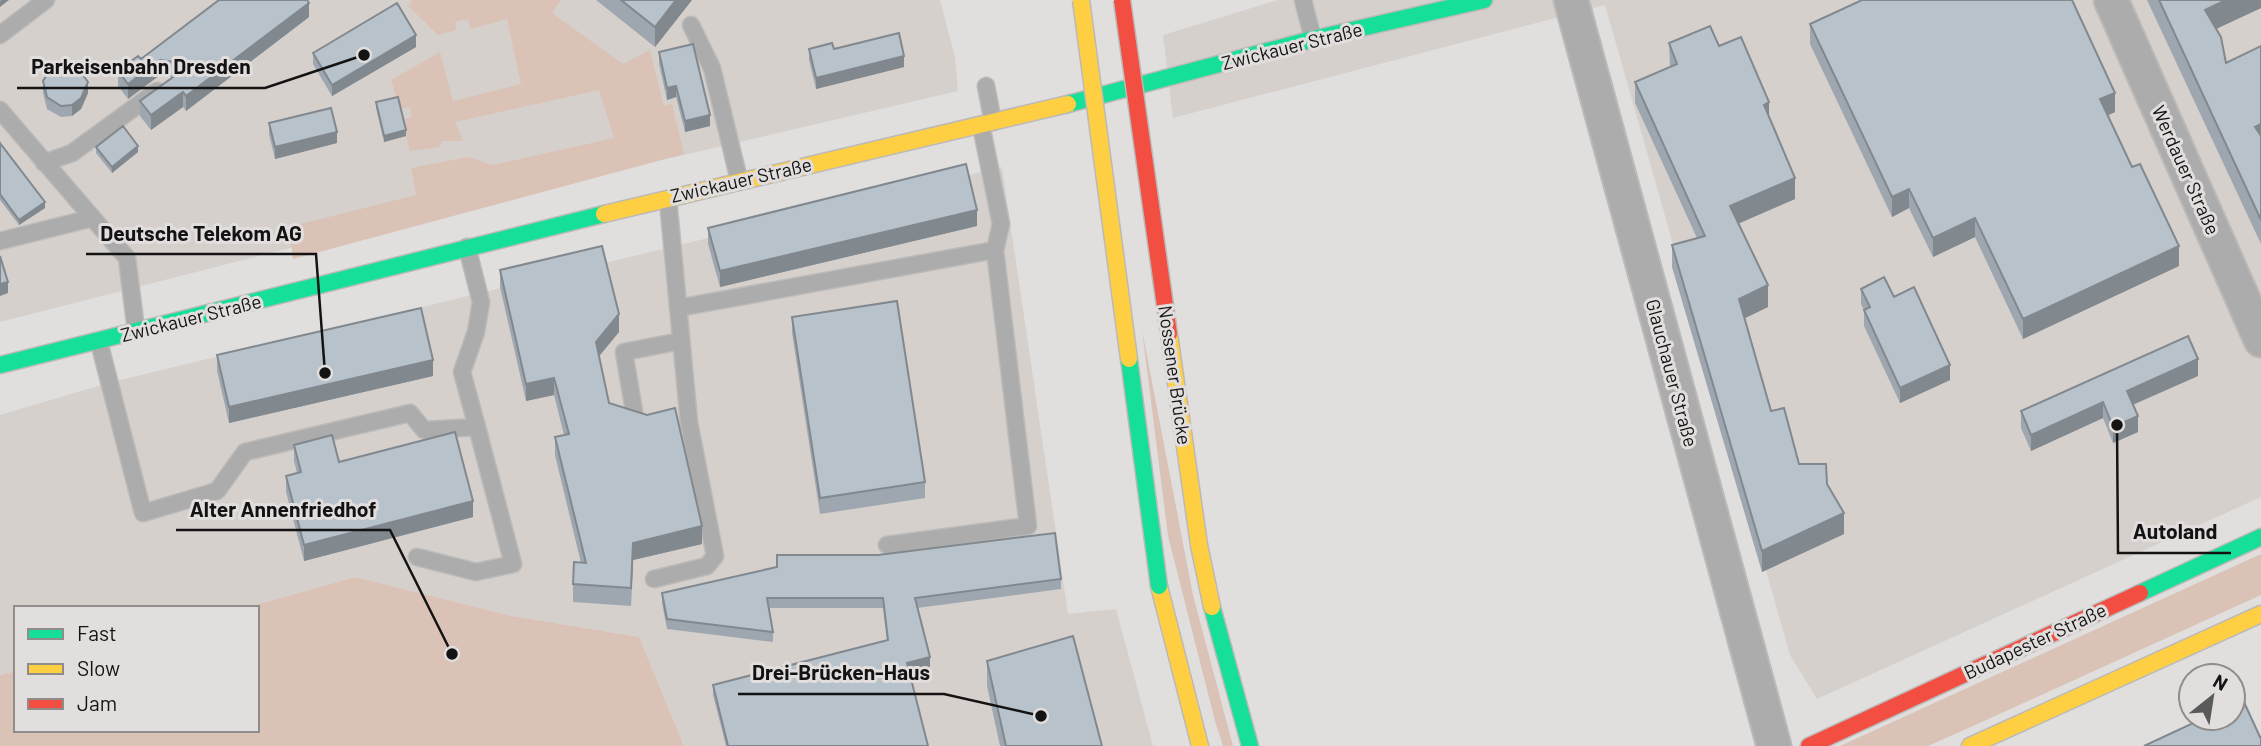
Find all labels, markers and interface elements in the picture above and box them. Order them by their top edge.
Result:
street label: Zwickauer Straße [1219,17,1365,74]
callout: Parkeisenbahn Dresden [17,46,265,88]
text: Parkeisenbahn Dresden [31,53,251,78]
street label: Werdauer Straße [2148,102,2225,238]
street label: Zwickauer Straße [668,152,814,207]
callout: Deutsche Telekom AG [86,212,316,254]
text: Deutsche Telekom AG [100,220,302,245]
street label: Zwickauer Straße [118,289,264,346]
street label: Glauchauer Straße [1642,296,1703,449]
street label: Nossener Brücke [1154,304,1197,446]
callout: Alter Annenfriedhof [176,488,390,530]
text: Alter Annenfriedhof [190,496,376,521]
callout: Autoland [2118,511,2231,553]
text: Autoland [2133,518,2217,543]
street label: Budapester Straße [1960,598,2109,684]
legend [14,606,259,732]
text: Fast [77,620,117,645]
callout: Drei-Brücken-Haus [738,652,944,694]
text: Slow [77,655,120,680]
text: Drei-Brücken-Haus [752,659,930,684]
north arrow [2177,662,2247,732]
text: N [2210,669,2232,695]
text: Jam [77,690,117,715]

